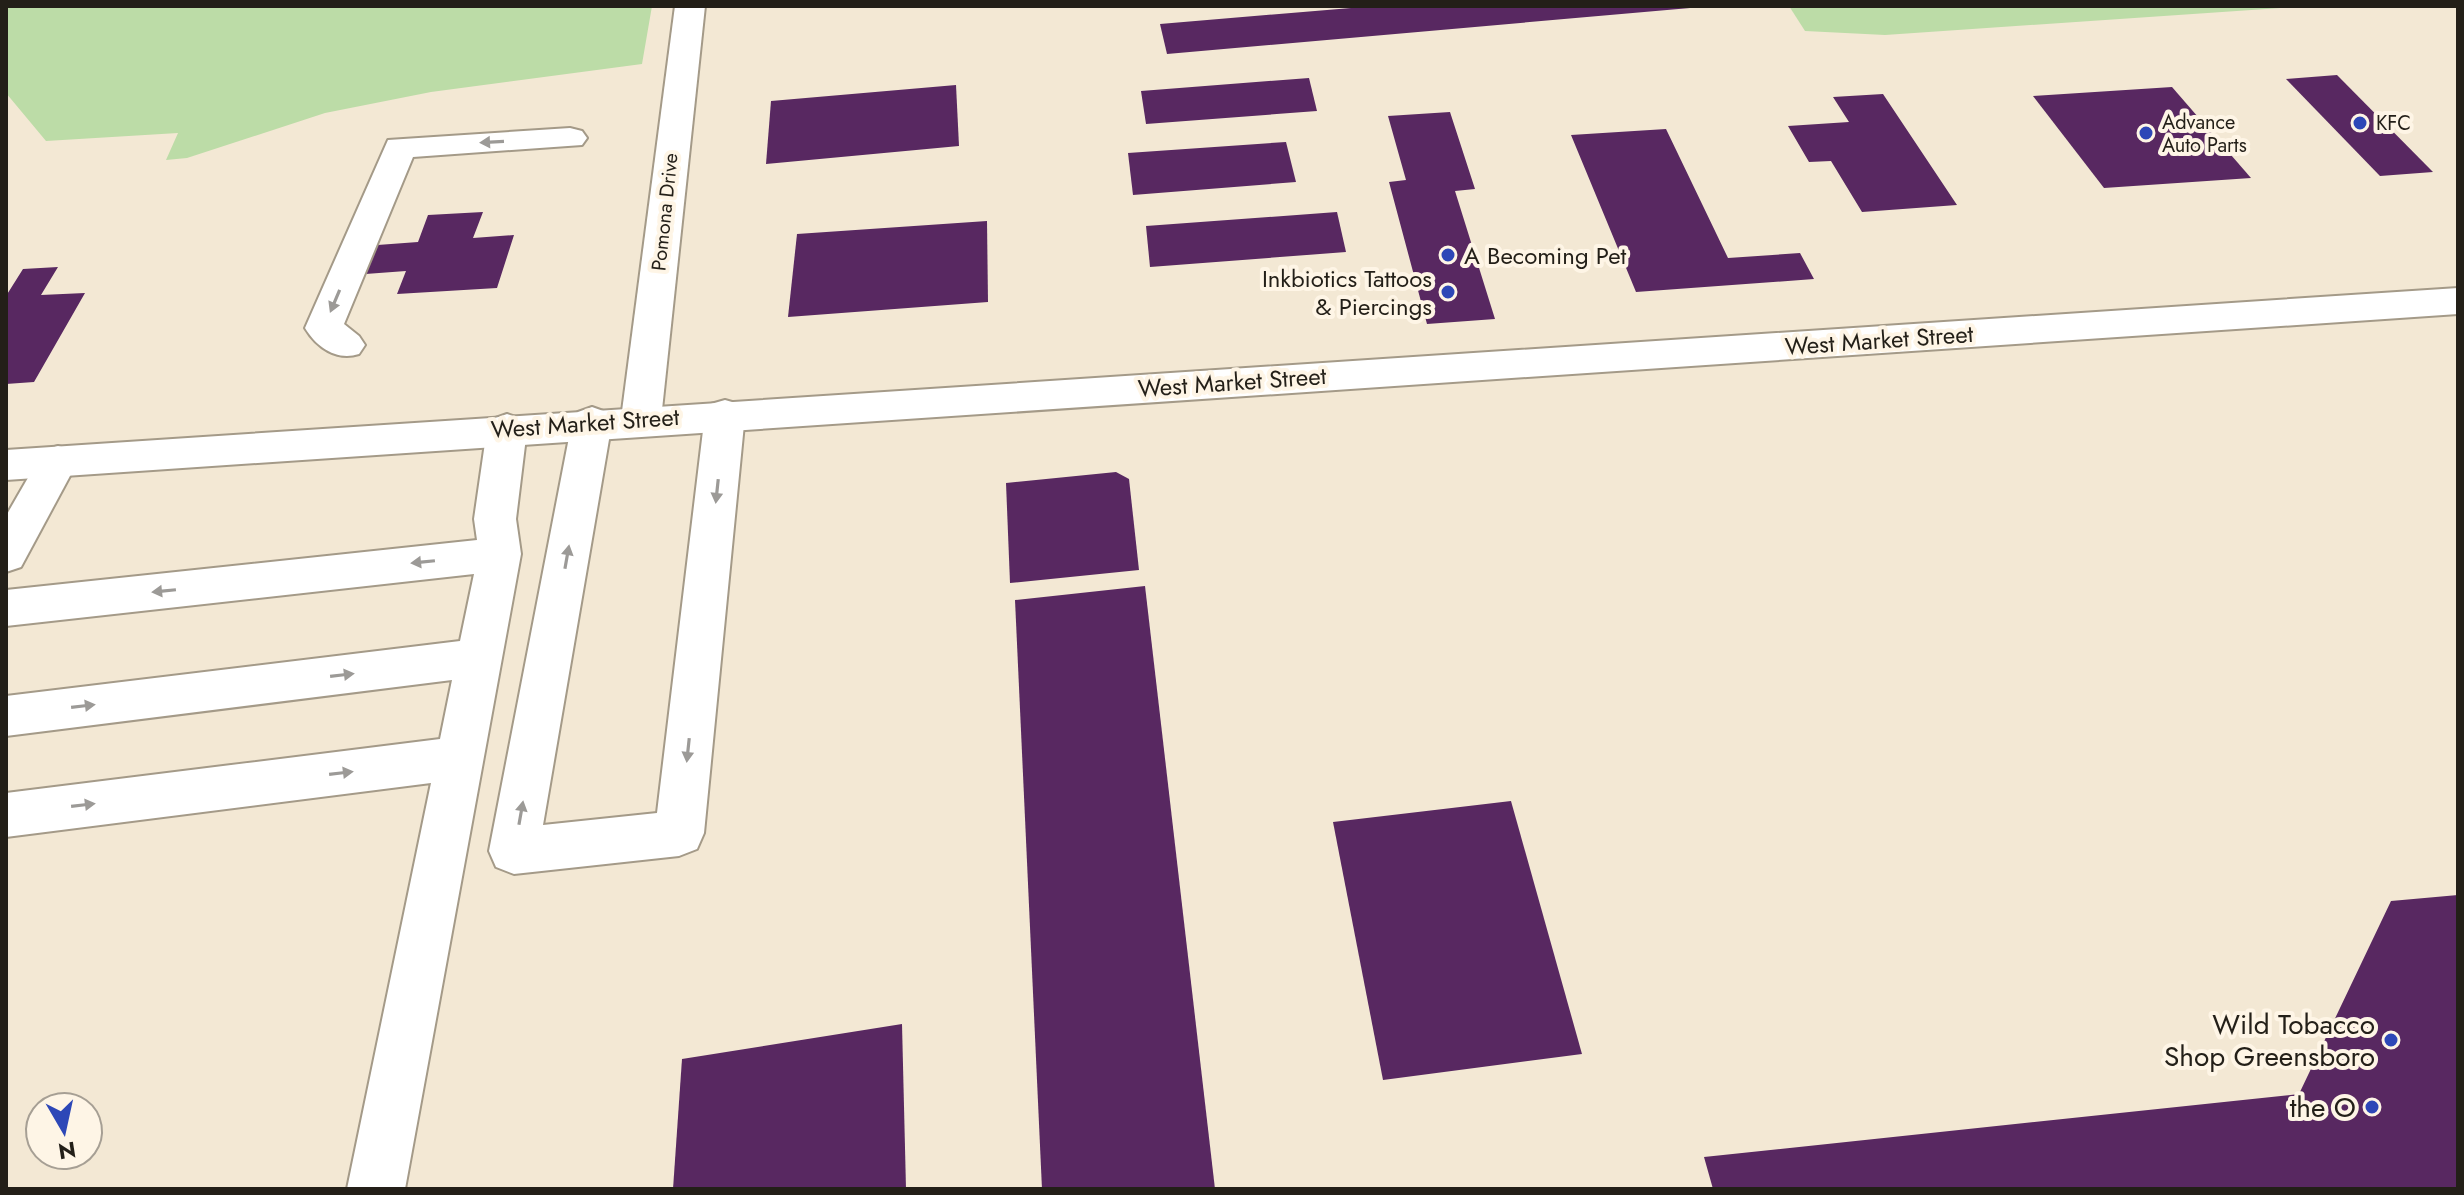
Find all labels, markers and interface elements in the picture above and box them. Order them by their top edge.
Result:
place label: Advance Auto Parts [2162,108,2247,160]
place label: KFC [2376,109,2411,138]
marker: KFC [2351,114,2369,132]
marker: Advance Auto Parts [2137,124,2155,142]
one-way arrow [479,136,504,149]
street label: Pomona Drive [644,152,686,272]
place label: A Becoming Pet [1464,238,1627,273]
marker: A Becoming Pet [1439,246,1457,264]
place label: Inkbiotics Tattoos & Piercings [1262,261,1432,324]
marker: Inkbiotics Tattoos & Piercings [1439,283,1457,301]
one-way arrow [328,289,341,313]
street label: West Market Street [1784,316,1975,364]
street label: West Market Street [1137,358,1328,406]
street label: West Market Street [490,399,681,447]
one-way arrow [710,479,723,504]
one-way arrow [562,545,574,570]
one-way arrow [410,556,435,569]
one-way arrow [151,584,176,597]
one-way arrow [329,668,354,681]
one-way arrow [71,699,96,712]
one-way arrow [682,738,695,763]
one-way arrow [329,766,354,779]
one-way arrow [71,799,96,812]
one-way arrow [516,801,528,826]
place label: Wild Tobacco Shop Greensboro [2164,1004,2375,1077]
marker: Wild Tobacco Shop Greensboro [2382,1031,2400,1049]
place label: the O [2290,1087,2356,1128]
north arrow [24,1091,104,1171]
marker: the O [2363,1098,2381,1116]
text: N [56,1134,78,1168]

